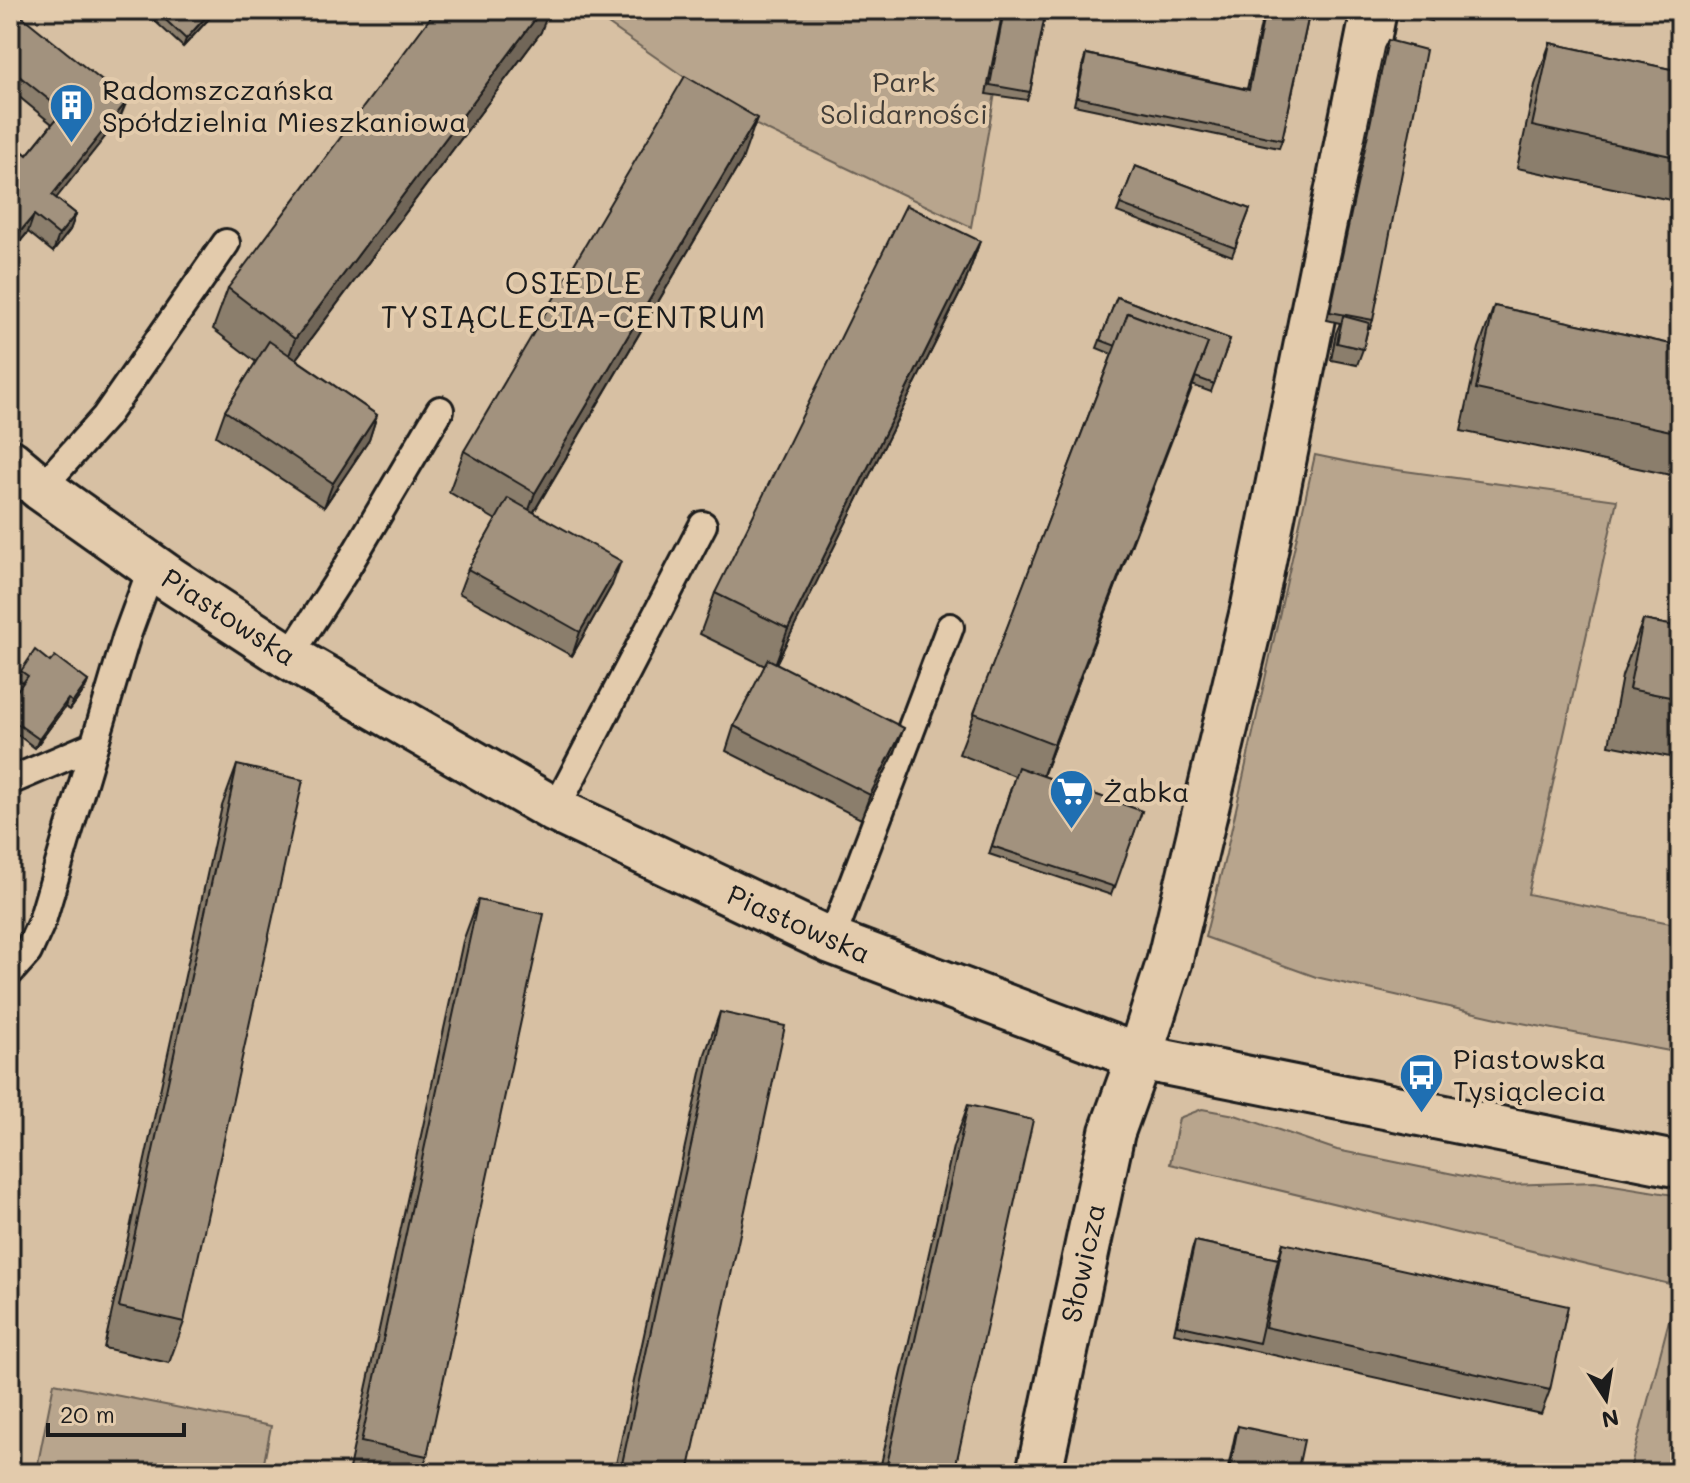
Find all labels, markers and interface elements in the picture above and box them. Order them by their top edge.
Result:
park label: Park Solidarności [820,63,988,131]
place label: Radomszczańska Spółdzielnia Mieszkaniowa [102,71,467,139]
building icon: Radomszczańska Spółdzielnia Mieszkaniowa [47,82,95,145]
district label: OSIEDLE TYSIĄCLECIA-CENTRUM [381,262,767,336]
street label: Piastowska [155,559,304,673]
supermarket icon: Żabka [1048,768,1096,831]
place label: Żabka [1103,773,1189,809]
street label: Piastowska [722,875,877,971]
place label: Piastowska Tysiąclecia [1453,1040,1606,1108]
bus stop icon: Piastowska Tysiąclecia [1398,1051,1446,1114]
street label: Słowicza [1052,1200,1112,1326]
north arrow [1566,1359,1646,1439]
scale bar [48,1387,184,1437]
text: 20 m [60,1398,115,1429]
text: N [1599,1403,1621,1435]

